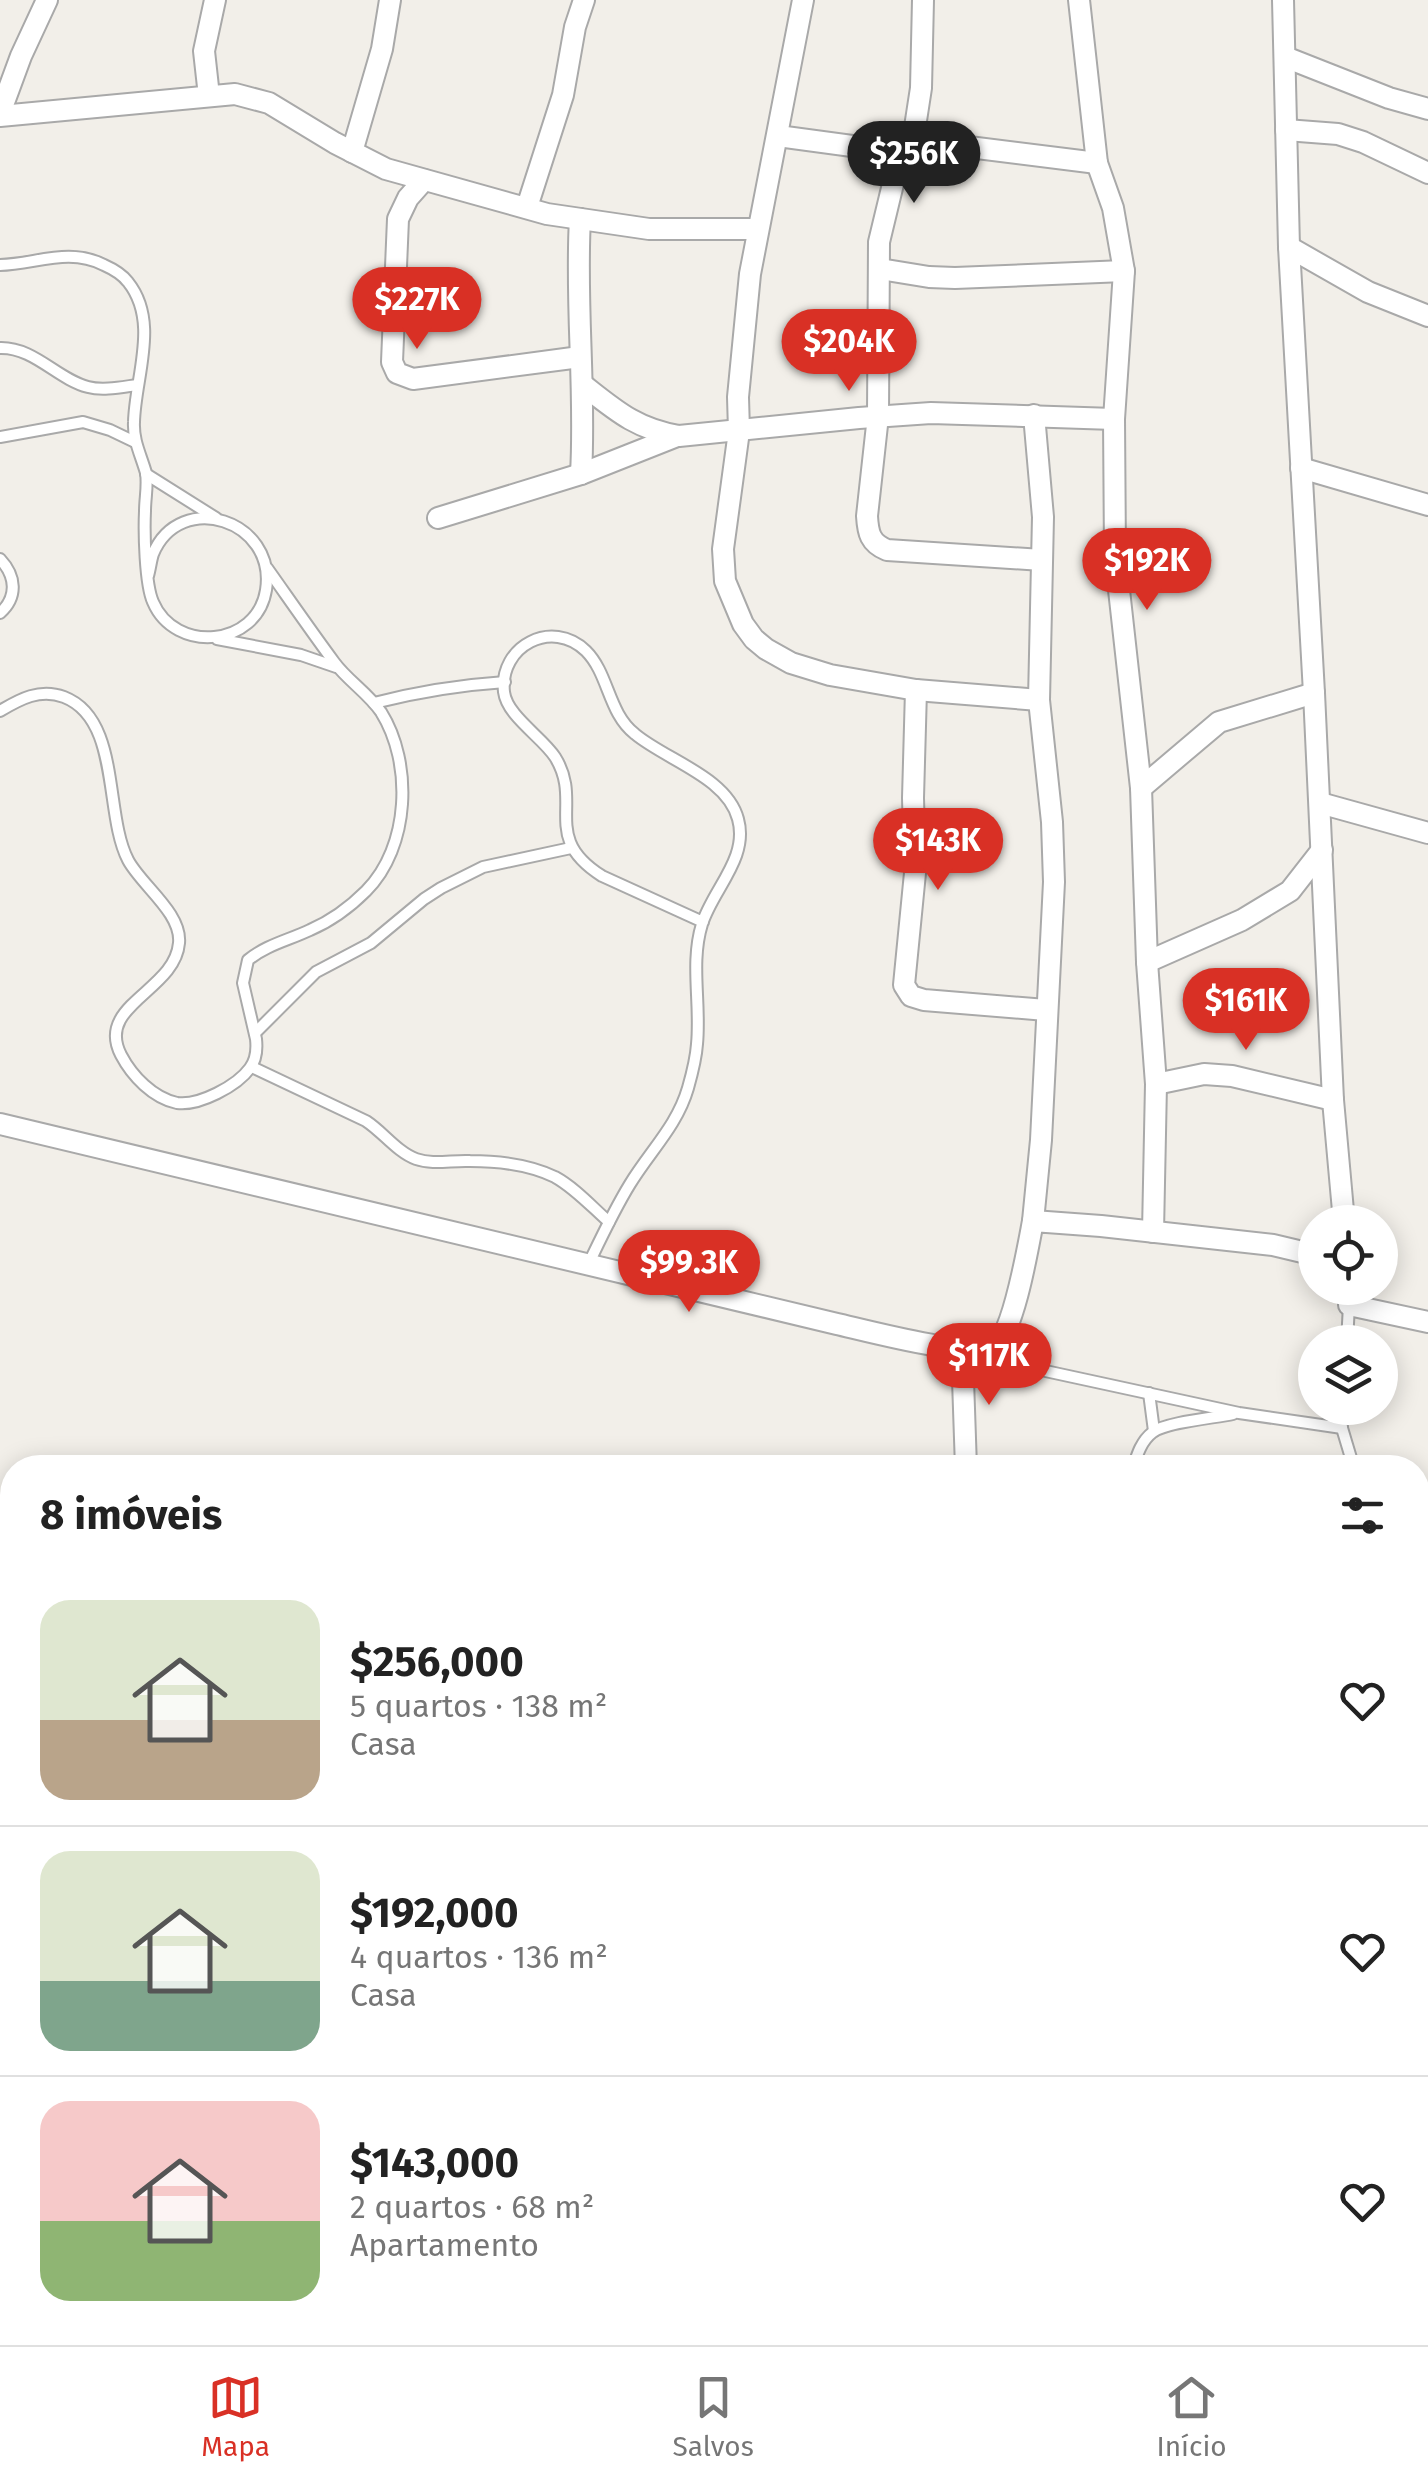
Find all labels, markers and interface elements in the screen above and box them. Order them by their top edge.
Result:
pin: $256K [844,121,984,206]
text: $256K [869,134,959,172]
pin: $227K [347,267,487,352]
text: $227K [374,280,460,318]
pin: $204K [779,309,919,394]
text: $204K [804,322,894,360]
pin: $192K [1077,528,1217,613]
text: $192K [1104,541,1190,579]
pin: $143K [868,808,1008,893]
text: $143K [895,821,981,859]
pin: $161K [1176,968,1316,1053]
text: $161K [1205,981,1287,1019]
map controls [1298,1205,1398,1425]
button: locate [1298,1205,1398,1305]
pin: $99.3K [608,1230,770,1315]
text: $99.3K [640,1243,738,1281]
pin: $117K [919,1323,1059,1408]
button: layers [1298,1325,1398,1425]
text: $117K [949,1336,1029,1374]
icon: filters [1335,1488,1390,1543]
text: 8 imóveis [40,1490,222,1540]
text: $256,000 [350,1637,524,1687]
icon: home [120,1640,240,1760]
icon: heart [1335,1673,1390,1728]
text: 5 quartos · 138 m² [350,1687,607,1725]
text: Casa [350,1725,417,1763]
text: $192,000 [350,1888,519,1938]
icon: home [120,1891,240,2011]
icon: heart [1335,1924,1390,1979]
text: 4 quartos · 136 m² [350,1938,608,1976]
text: Casa [350,1976,417,2014]
text: $143,000 [350,2138,519,2188]
icon: home [120,2141,240,2261]
icon: heart [1335,2174,1390,2229]
text: 2 quartos · 68 m² [350,2188,594,2226]
text: Apartamento [350,2226,539,2264]
tab: Mapa [201,2370,270,2463]
tab: Salvos [673,2370,754,2463]
tab: Início [1156,2370,1227,2463]

